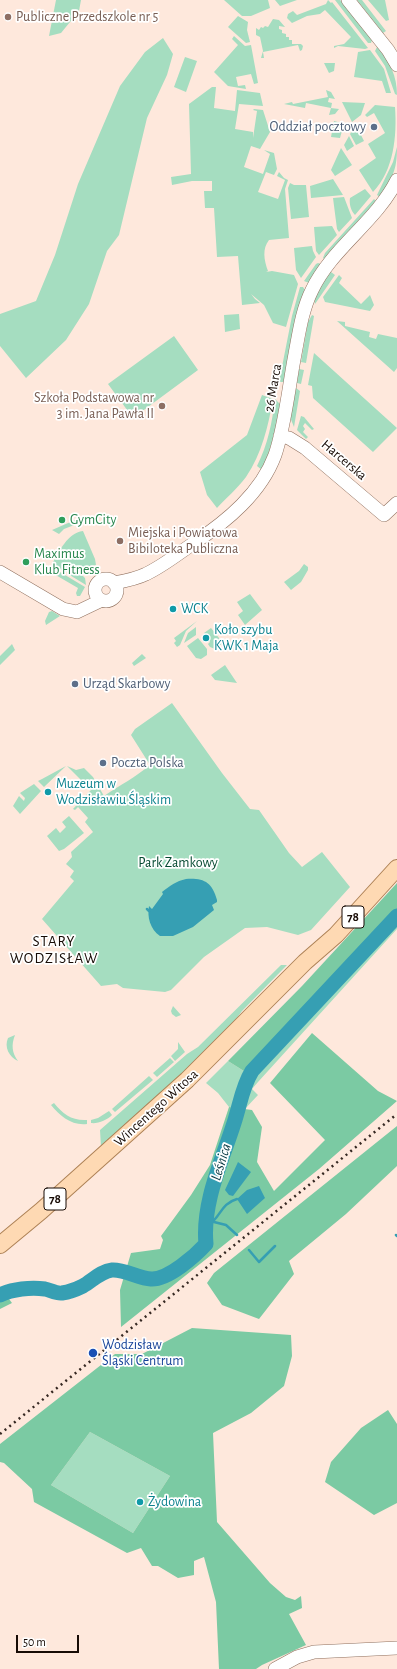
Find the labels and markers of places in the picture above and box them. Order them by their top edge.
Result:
place label: Publiczne Przedszkole nr 5 [16,9,158,25]
marker: Publiczne Przedszkole nr 5 [3,12,13,22]
place label: Oddział pocztowy [270,119,366,135]
marker: Oddział pocztowy [369,122,379,132]
place label: Szkoła Podstawowa nr 3 im. Jana Pawła II [34,390,154,422]
marker: Szkoła Podstawowa nr 3 im. Jana Pawła II [157,401,167,411]
place label: GymCity [70,512,116,528]
marker: GymCity [57,515,67,525]
place label: Miejska i Powiatowa Bibiloteka Publiczna [128,525,239,558]
marker: Miejska i Powiatowa Bibiloteka Publiczna [115,536,125,546]
place label: Maximus Klub Fitness [34,546,100,578]
marker: Maximus Klub Fitness [21,557,31,567]
place label: WCK [181,601,208,617]
marker: WCK [168,604,178,614]
place label: Koło szybu KWK 1 Maja [214,622,279,654]
marker: Koło szybu KWK 1 Maja [201,633,211,643]
place label: Urząd Skarbowy [83,676,171,692]
marker: Urząd Skarbowy [70,679,80,689]
place label: Poczta Polska [111,755,184,771]
marker: Poczta Polska [98,758,108,768]
place label: Muzeum w Wodzisławiu Śląskim [56,776,171,808]
marker: Muzeum w Wodzisławiu Śląskim [43,787,53,797]
place label: Wodzisław Śląski Centrum [102,1337,184,1370]
marker: Wodzisław Śląski Centrum [87,1347,99,1359]
place label: Żydowina [148,1494,201,1510]
marker: Żydowina [135,1497,145,1507]

